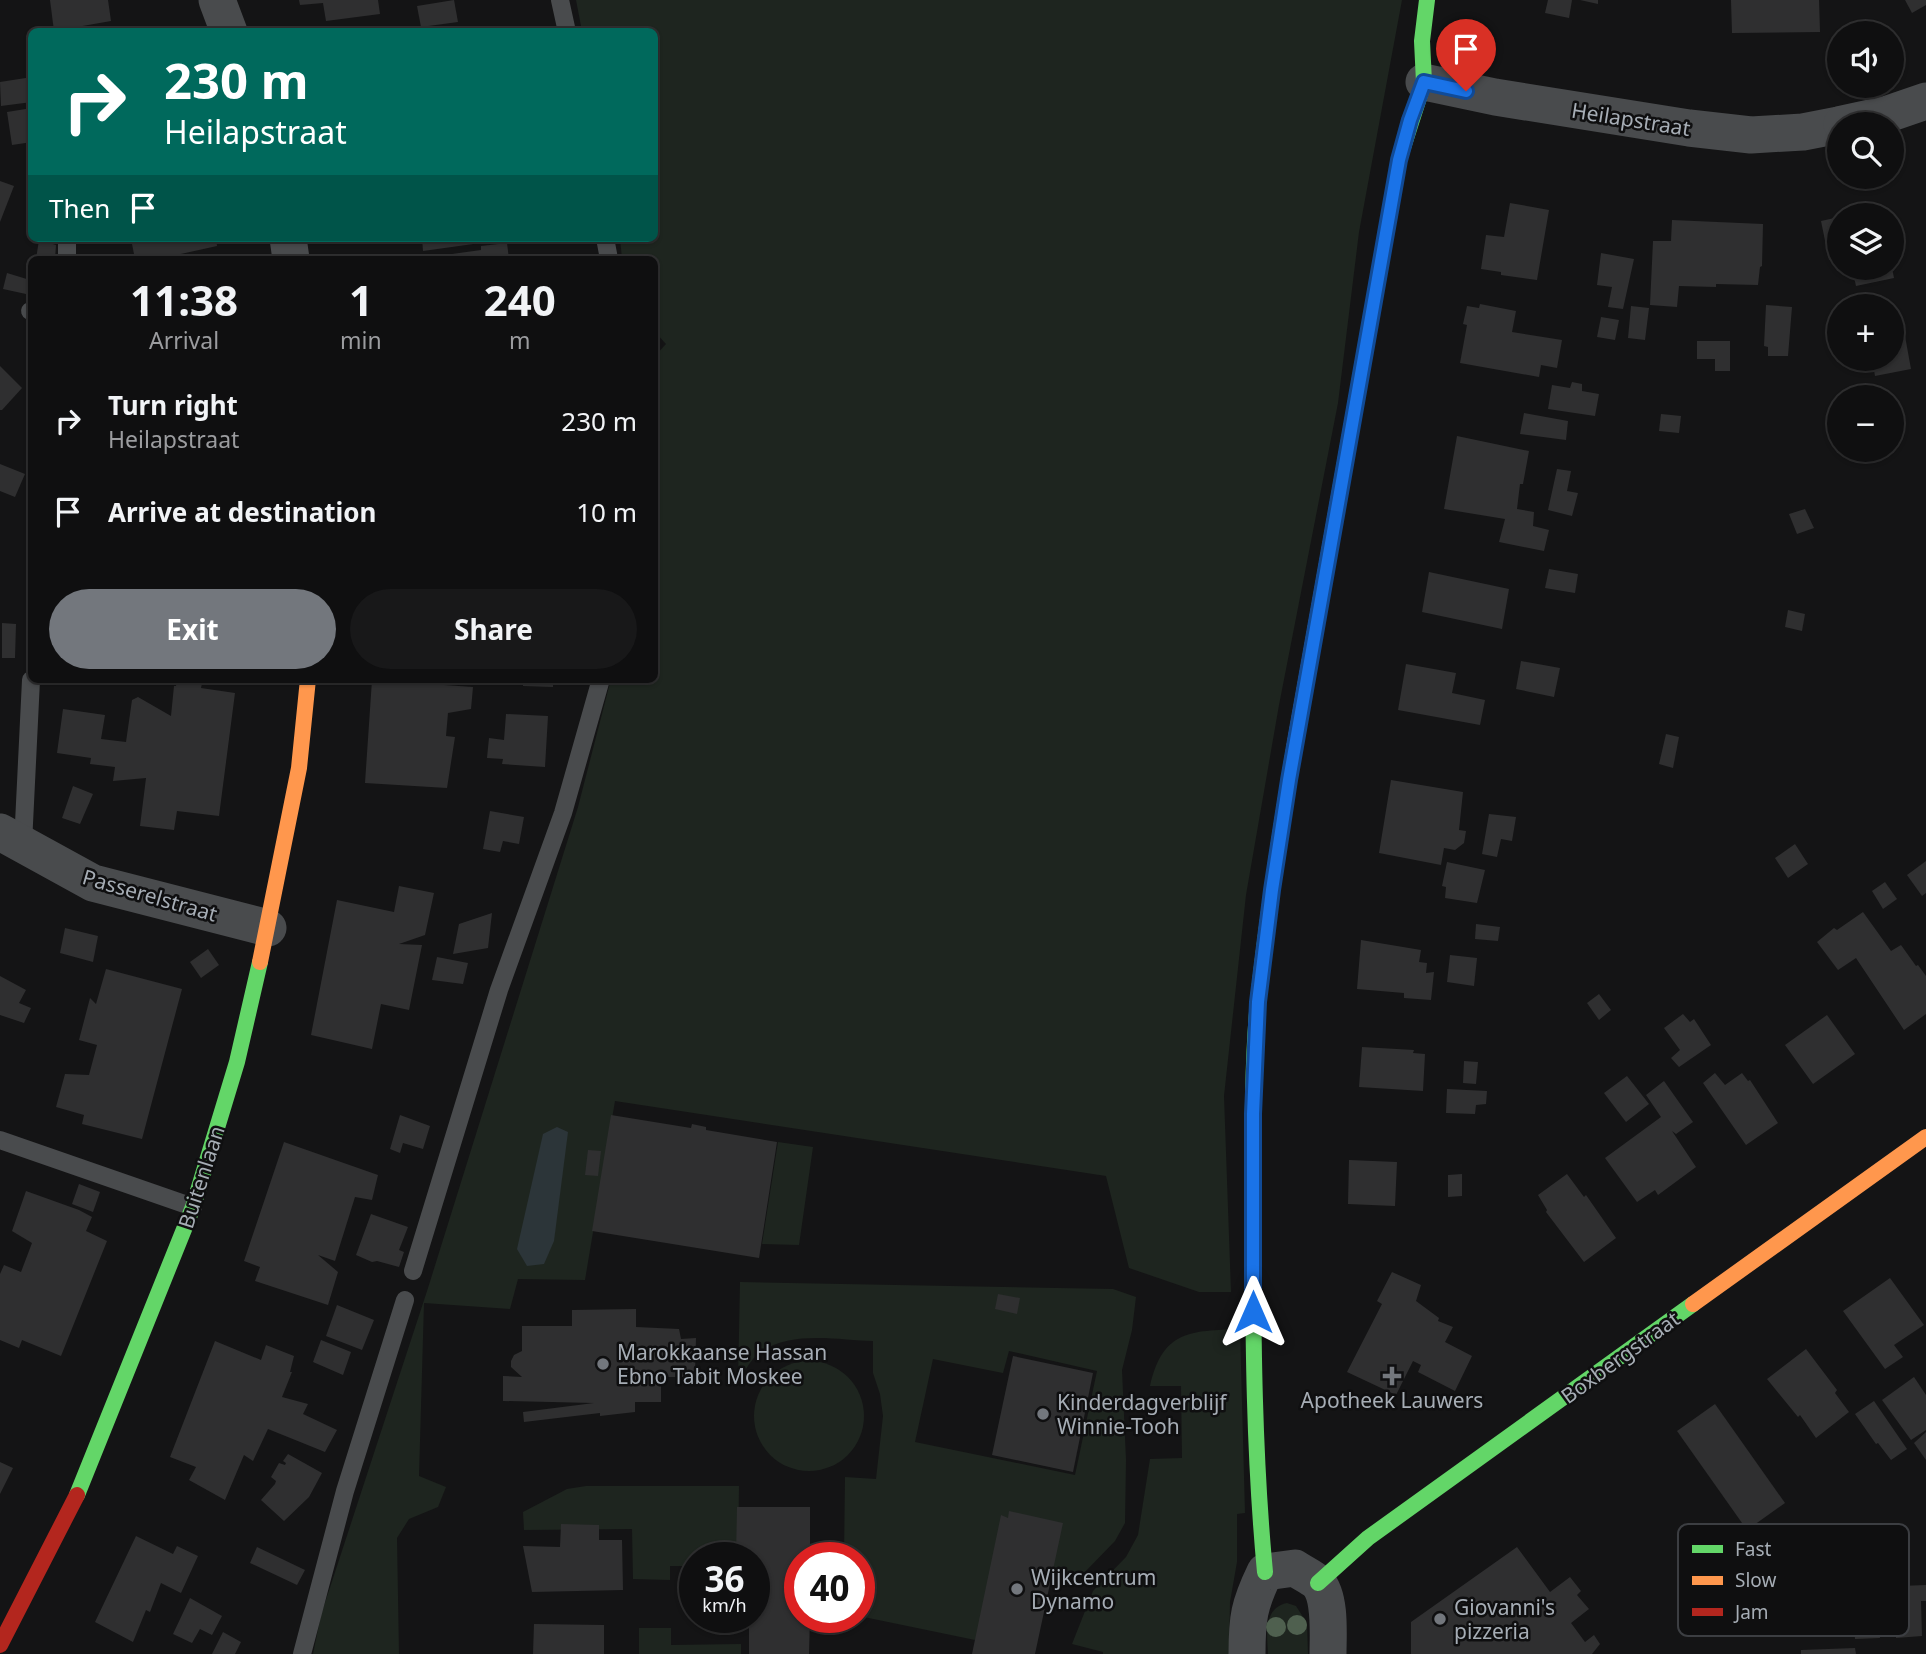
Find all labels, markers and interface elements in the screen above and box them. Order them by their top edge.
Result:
pin [1436,19,1496,91]
map controls [1827,21,1904,462]
button: sound [1827,21,1904,98]
icon: arrive [1447,30,1485,68]
text: 230 m [164,47,309,113]
icon: right [49,56,140,147]
street label: Heilapstraat [1570,96,1693,142]
text: Heilapstraat [164,110,347,153]
button: search [1827,112,1904,189]
icon: arrive [124,189,162,227]
text: Then [49,190,110,226]
button: layers [1827,203,1904,280]
text: 11:38 [130,271,238,328]
text: 1 [349,271,373,328]
text: 240 [484,271,556,328]
button: + [1827,294,1904,371]
text: Arrival [149,324,219,356]
text: min [340,324,382,356]
text: m [509,324,531,356]
button: − [1827,385,1904,462]
text: Turn right [108,387,238,423]
icon: right [49,402,87,440]
text: 230 m [561,403,637,439]
text: Heilapstraat [108,423,239,455]
icon: arrive [49,493,87,531]
text: Arrive at destination [108,494,377,530]
text: 10 m [576,494,637,530]
button: Exit [49,589,336,669]
button: Share [350,589,637,669]
street label: Passerelstraat [79,862,221,928]
street label: Buitenlaan [171,1122,231,1232]
position arrow [1216,1275,1290,1349]
street label: Boxbergstraat [1555,1304,1685,1410]
place label: Marokkaanse Hassan Ebno Tabit Moskee [617,1338,827,1390]
marker: Marokkaanse Hassan Ebno Tabit Moskee [595,1356,611,1372]
marker: Apotheek Lauwers [1384,1368,1400,1384]
place label: Apotheek Lauwers [1301,1386,1483,1414]
place label: Kinderdagverblijf Winnie-Tooh [1057,1388,1228,1440]
marker: Kinderdagverblijf Winnie-Tooh [1035,1406,1051,1422]
legend [1678,1524,1909,1636]
text: Fast [1735,1536,1772,1562]
speed limit sign: 40 [784,1542,875,1633]
text: 36 [704,1555,745,1602]
place label: Wijkcentrum Dynamo [1031,1563,1156,1615]
text: Slow [1735,1567,1776,1593]
marker: Wijkcentrum Dynamo [1009,1581,1025,1597]
text: km/h [702,1593,747,1617]
place label: Giovanni's pizzeria [1454,1593,1555,1645]
text: Jam [1733,1599,1769,1625]
marker: Giovanni's pizzeria [1432,1611,1448,1627]

